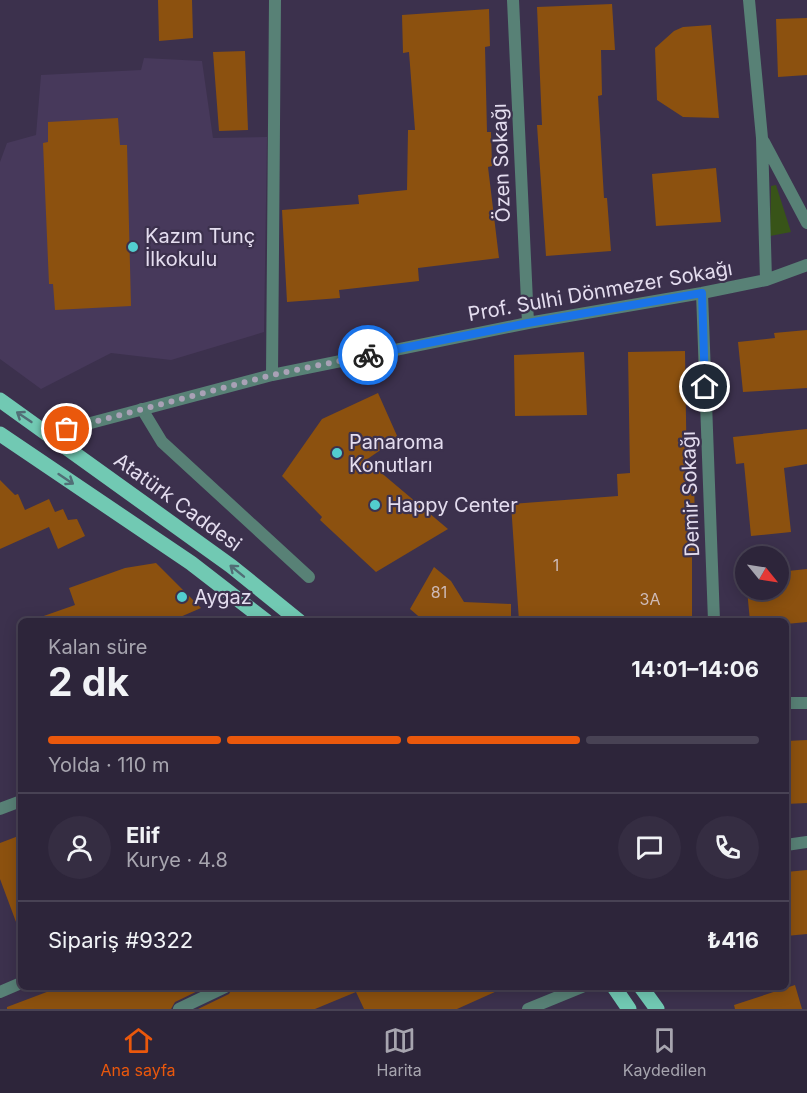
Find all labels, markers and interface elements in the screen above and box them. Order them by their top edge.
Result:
street label: Özen Sokağı [487,103,515,223]
place label: Kazım Tunç İlkokulu [145,224,255,271]
marker: Kazım Tunç İlkokulu [126,240,140,254]
street label: Prof. Sulhi Dönmezer Sokağı [466,256,734,326]
courier [338,325,398,385]
icon: bike [352,339,385,372]
pin [679,361,730,412]
icon: home [688,370,721,403]
pin [41,403,92,454]
one-way arrow [17,411,33,423]
icon: bag [50,412,83,445]
place label: Panaroma Konutları [349,430,444,477]
street label: Demir Sokağı [676,431,704,557]
marker: Panaroma Konutları [330,446,344,460]
street label: Atatürk Caddesi [110,448,246,556]
one-way arrow [57,473,73,485]
place label: Happy Center [387,493,518,517]
marker: Happy Center [368,498,382,512]
north arrow [735,546,789,600]
map controls [735,546,789,600]
house number: 1 [553,555,559,575]
one-way arrow [229,564,245,577]
house number: 81 [431,582,447,602]
place label: Aygaz [194,585,252,609]
house number: 3A [640,589,660,609]
marker: Aygaz [175,590,189,604]
text: Kalan süre [48,635,147,659]
text: 14:01–14:06 [631,656,759,682]
text: 2 dk [48,658,129,705]
text: Yolda · 110 m [48,753,169,777]
button: person [48,816,111,879]
button: chat [618,816,681,879]
button: phone [696,816,759,879]
text: Elif [126,822,160,848]
text: Kurye · 4.8 [126,848,228,872]
text: Sipariş #9322 [48,927,193,953]
text: ₺416 [707,927,759,953]
tab: Ana sayfa [100,1024,176,1080]
tab: Harita [377,1024,422,1080]
tab: Kaydedilen [623,1024,706,1080]

